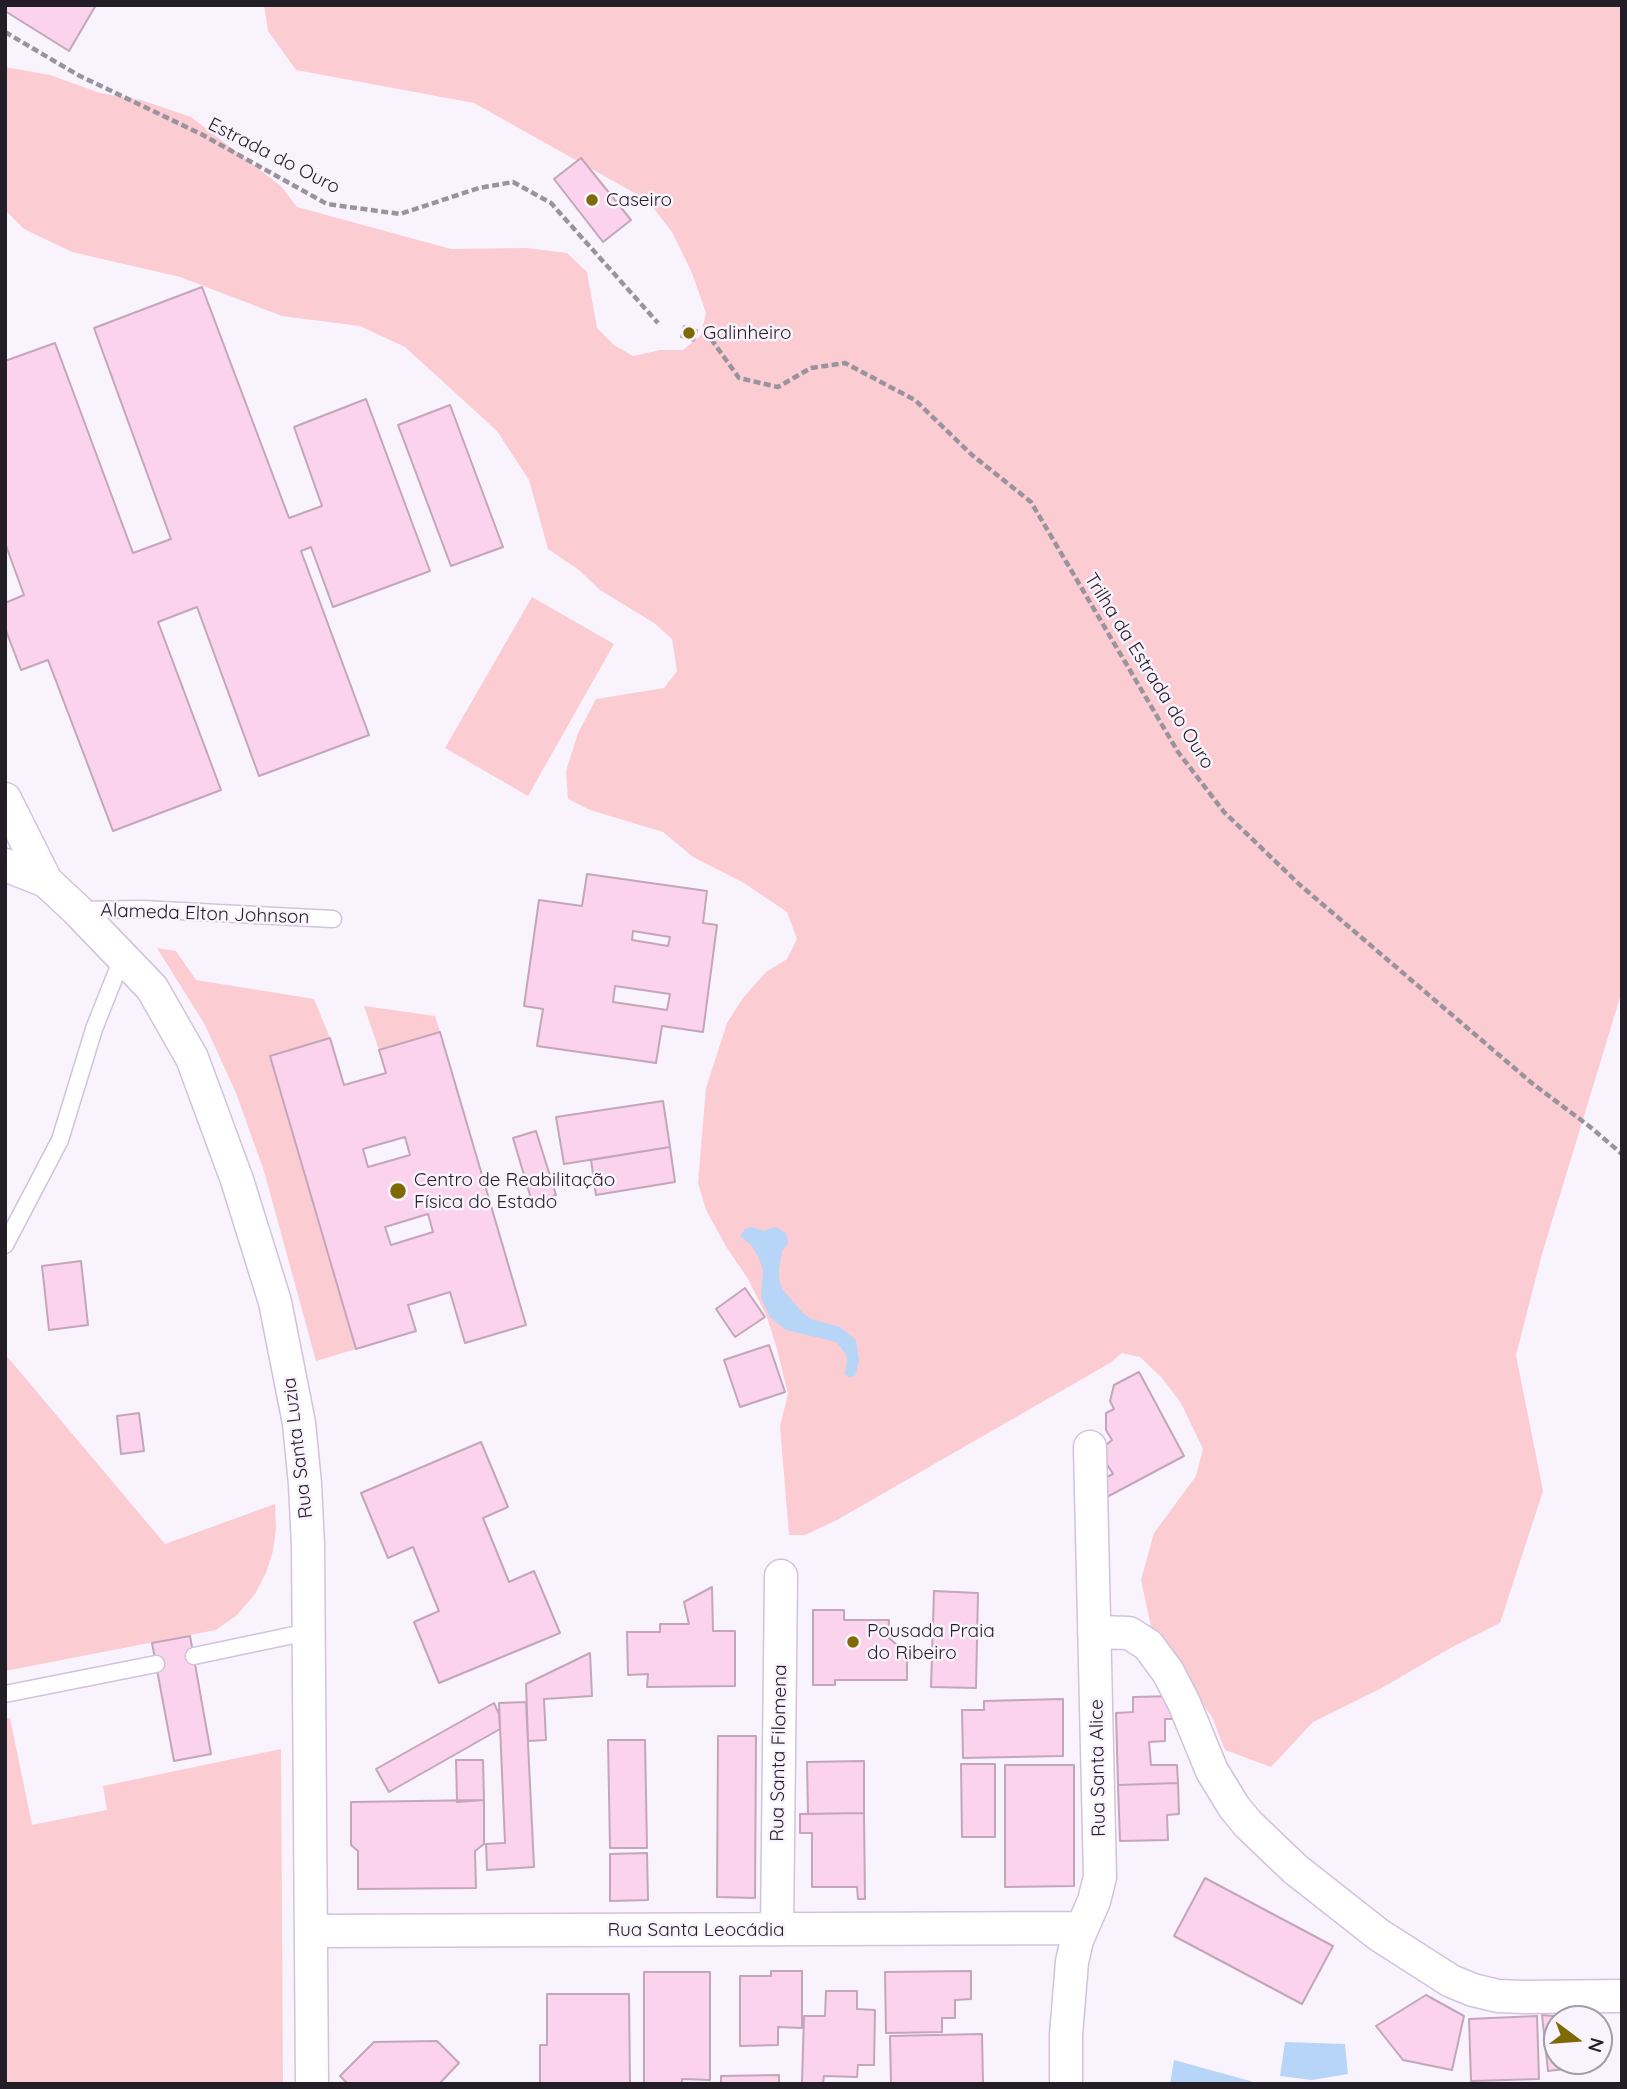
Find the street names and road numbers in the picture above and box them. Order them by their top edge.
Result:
street label: Estrada do Ouro [204,113,344,199]
street label: Trilha da Estrada do Ouro [1079,569,1219,773]
street label: Alameda Elton Johnson [100,899,310,929]
street label: Rua Santa Luzia [278,1376,318,1520]
street label: Rua Santa Filomena [766,1664,792,1842]
street label: Rua Santa Alice [1085,1699,1111,1837]
street label: Rua Santa Leocádia [607,1919,785,1941]

